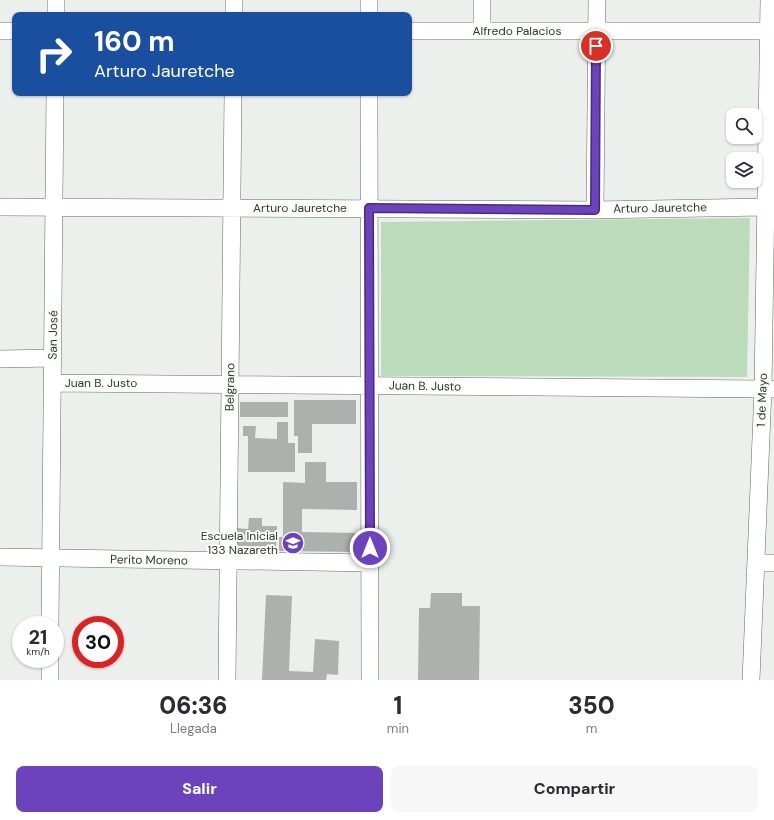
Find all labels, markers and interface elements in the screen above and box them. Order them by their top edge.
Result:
text: 160 m [94,23,175,60]
street label: Alfredo Palacios [473,23,561,39]
icon: right [28,28,80,80]
pin [579,29,613,63]
icon: arrive [585,35,607,57]
text: Arturo Jauretche [94,59,235,83]
map controls [726,108,762,188]
button: search [726,108,762,144]
button: layers [726,152,762,188]
street label: Arturo Jauretche [613,199,707,217]
street label: Arturo Jauretche [253,200,347,216]
street label: San José [45,310,61,360]
street label: Belgrano [222,363,238,411]
street label: 1 de Mayo [753,373,771,427]
street label: Juan B. Justo [65,375,137,391]
street label: Juan B. Justo [389,377,461,395]
position arrow [349,527,391,569]
place label: Escuela Inicial 133 Nazareth [201,528,278,558]
school or university icon: Escuela Inicial 133 Nazareth [280,530,306,556]
street label: Perito Moreno [110,551,188,569]
speed limit sign: 30 [72,616,124,668]
text: 21 [29,624,47,650]
text: km/h [26,645,50,658]
text: 06:36 [159,690,227,721]
text: 1 [393,690,402,721]
text: 350 [568,690,615,721]
text: Llegada [170,720,217,737]
text: min [387,720,409,737]
text: m [586,720,597,737]
button: Salir [16,766,383,812]
button: Compartir [391,766,758,812]

